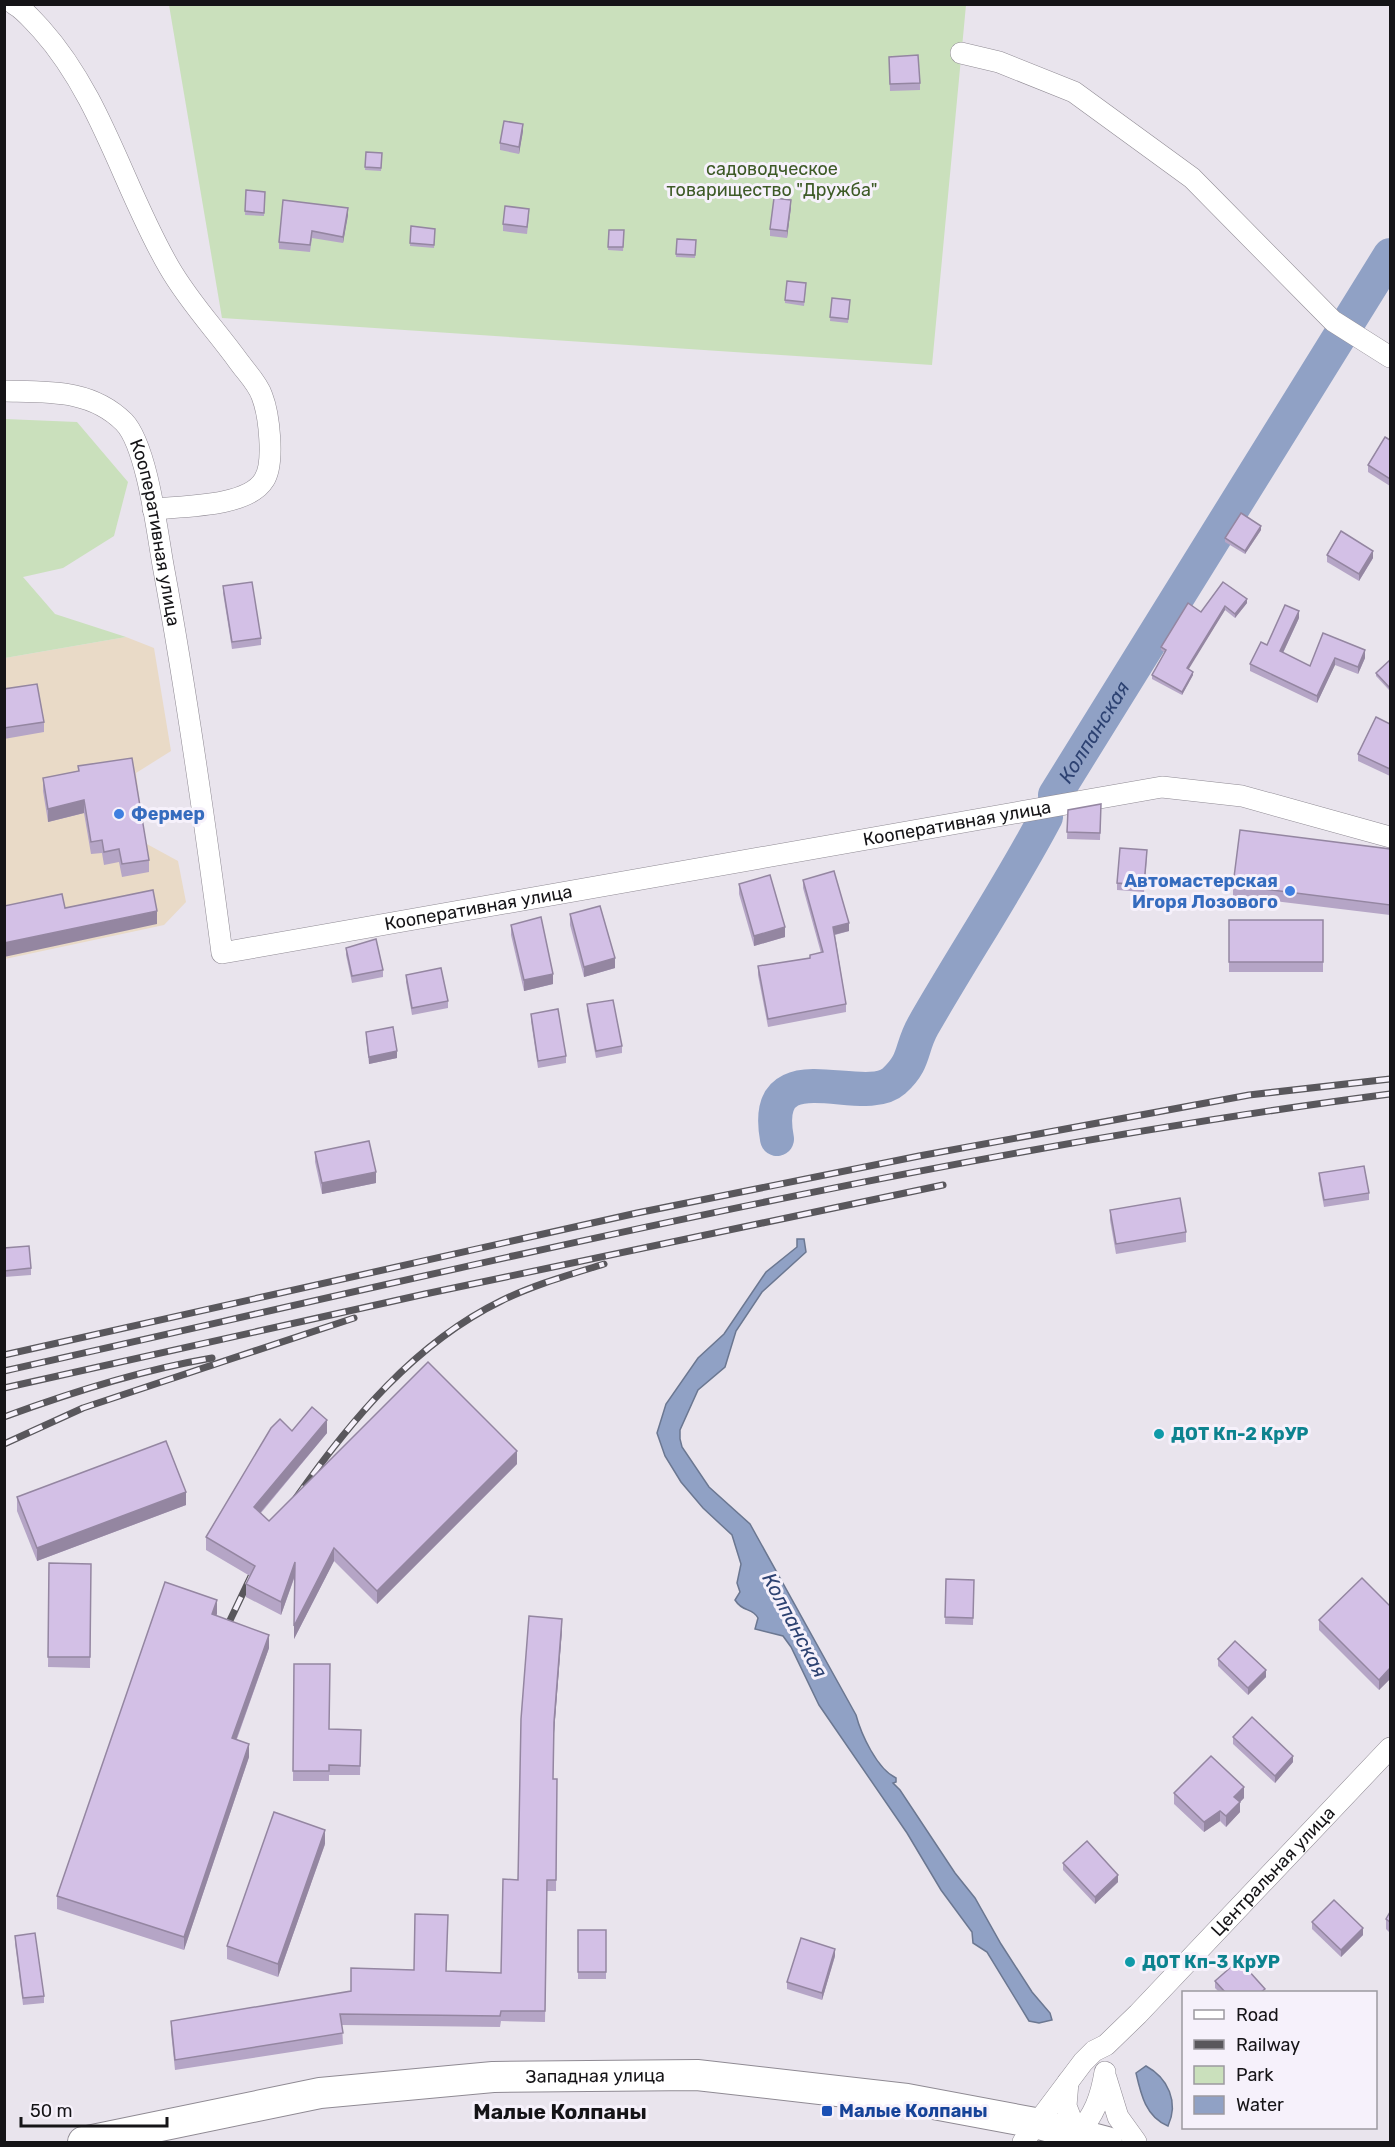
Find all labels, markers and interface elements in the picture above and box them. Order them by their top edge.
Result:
park label: садоводческое товарищество "Дружба" [666,158,878,201]
street label: Кооперативная улица [125,436,185,628]
water label: Колпанская [1053,677,1135,787]
street label: Кооперативная улица [861,796,1053,851]
place label: Фермер [131,803,205,825]
marker: Фермер [112,807,126,821]
place label: Автомастерская Игоря Лозового [1124,870,1278,913]
street label: Кооперативная улица [383,880,574,935]
marker: Автомастерская Игоря Лозового [1283,884,1297,898]
place label: ДОТ Кп-2 КрУР [1171,1423,1309,1445]
marker: ДОТ Кп-2 КрУР [1152,1427,1166,1441]
water label: Колпанская [757,1569,833,1682]
street label: Центральная улица [1207,1802,1340,1941]
place label: ДОТ Кп-3 КрУР [1142,1951,1280,1973]
marker: ДОТ Кп-3 КрУР [1123,1955,1137,1969]
legend [1182,1991,1377,2129]
text: Road [1236,2004,1279,2026]
text: Railway [1236,2034,1300,2056]
street label: Западная улица [525,2064,665,2088]
text: Park [1236,2064,1274,2086]
scale bar [21,2090,166,2128]
text: Water [1236,2094,1284,2116]
district label: Малые Колпаны [473,2099,647,2124]
text: 50 m [30,2100,73,2122]
place label: Малые Колпаны [839,2100,988,2122]
marker: Малые Колпаны [820,2104,834,2118]

